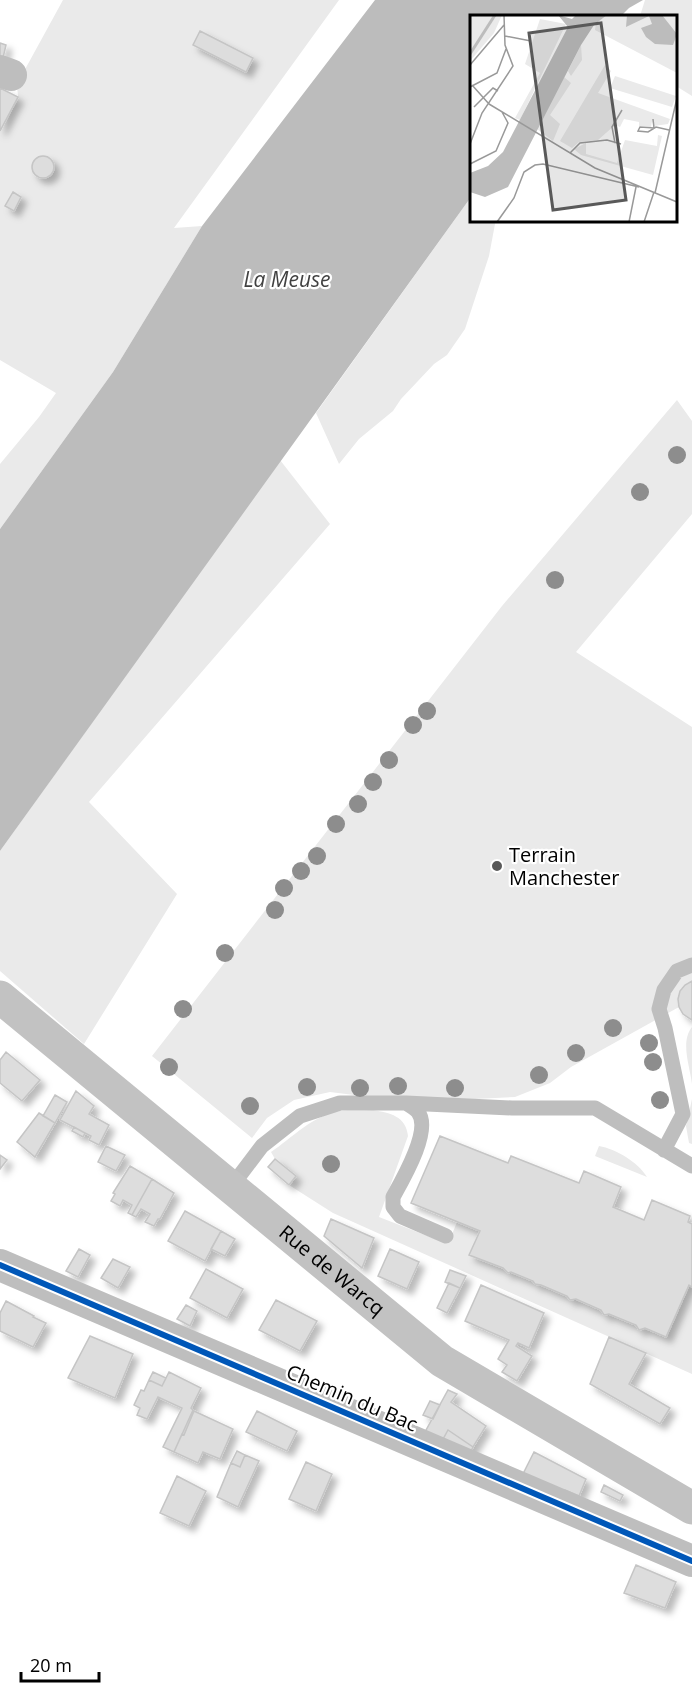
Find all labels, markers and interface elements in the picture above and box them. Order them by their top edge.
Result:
inset map [470,15,677,222]
water label: La Meuse [243,265,331,293]
place label: Terrain Manchester [509,841,620,891]
marker: Terrain Manchester [490,859,504,873]
street label: Rue de Warcq [274,1218,391,1322]
street label: Chemin du Bac [282,1358,422,1437]
scale bar [21,1645,99,1683]
text: 20 m [30,1653,72,1677]

